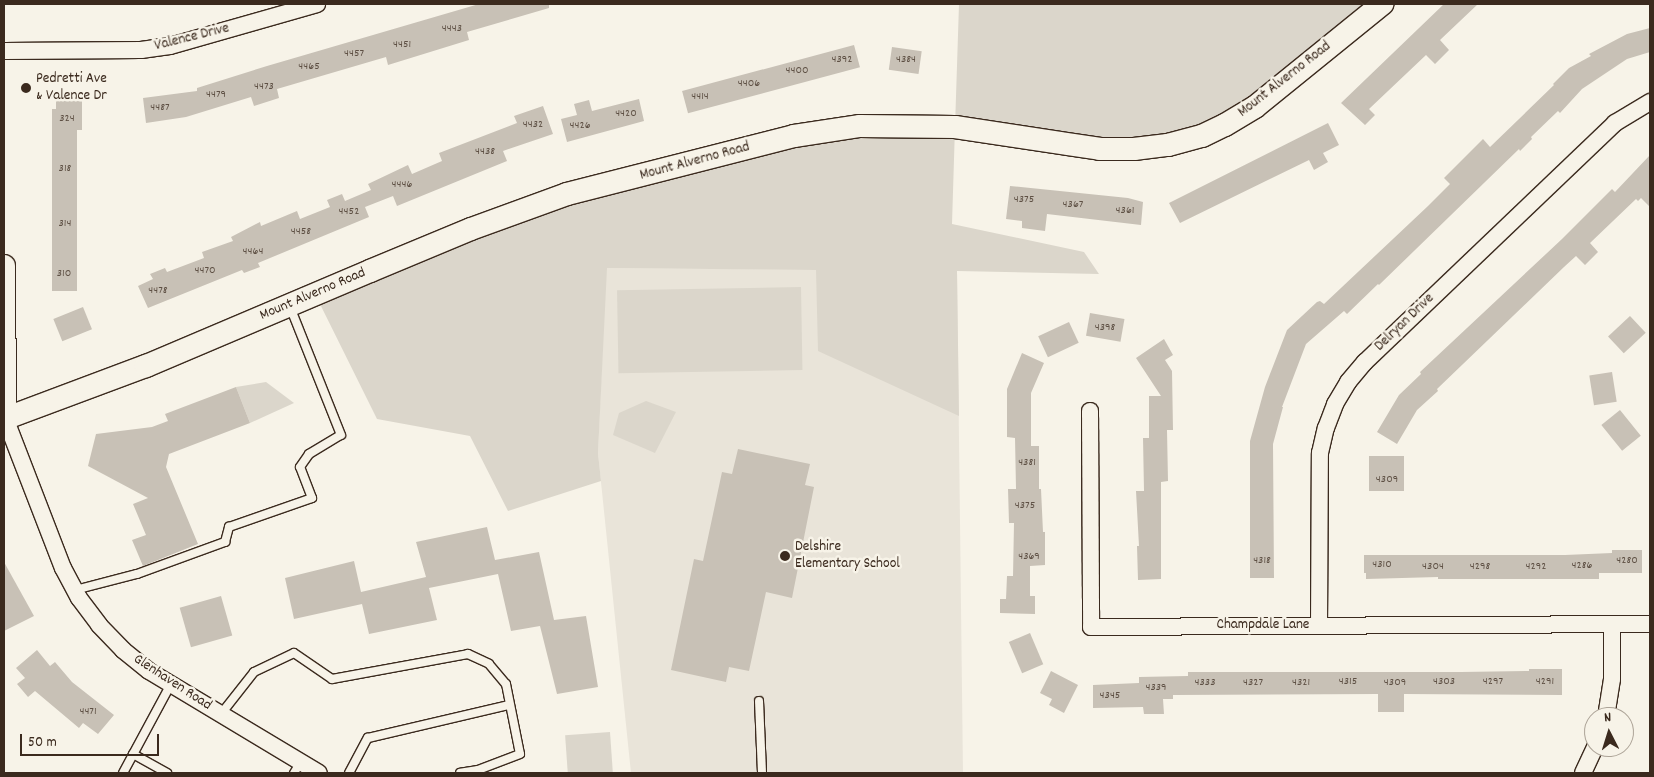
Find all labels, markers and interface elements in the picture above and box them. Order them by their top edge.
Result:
street label: Valence Drive [153,20,231,56]
house number: 4443 [442,22,462,36]
house number: 4451 [393,38,411,52]
street label: Mount Alverno Road [1235,38,1335,122]
house number: 4457 [344,47,364,61]
house number: 4392 [831,53,853,67]
house number: 4384 [896,53,916,67]
house number: 4465 [298,60,320,74]
house number: 4400 [785,64,809,78]
place label: Pedretti Ave & Valence Dr [36,70,107,105]
house number: 4406 [738,77,760,91]
house number: 4473 [254,80,274,94]
marker: Pedretti Ave & Valence Dr [20,82,32,94]
house number: 4479 [206,88,226,102]
house number: 4414 [691,90,709,104]
house number: 4487 [150,101,170,115]
house number: 4420 [615,107,637,121]
house number: 324 [59,112,75,126]
house number: 4432 [523,118,543,132]
house number: 4426 [569,119,591,133]
street label: Mount Alverno Road [638,139,752,185]
house number: 4438 [475,145,495,159]
house number: 318 [59,162,71,176]
house number: 4446 [392,178,412,192]
house number: 4375 [1014,193,1034,207]
house number: 4367 [1063,198,1083,212]
house number: 4361 [1116,204,1134,218]
house number: 4452 [339,205,359,219]
house number: 314 [59,217,71,231]
house number: 4458 [291,225,311,239]
house number: 4464 [243,245,263,259]
house number: 4470 [194,264,216,278]
street label: Mount Alverno Road [257,265,369,325]
house number: 310 [57,267,71,281]
house number: 4478 [148,284,168,298]
street label: Delryan Drive [1371,290,1439,356]
house number: 4398 [1095,321,1115,335]
house number: 4381 [1018,456,1036,470]
house number: 4309 [1376,473,1398,487]
house number: 4375 [1015,499,1035,513]
place label: Delshire Elementary School [795,538,900,573]
marker: Delshire Elementary School [779,550,791,562]
house number: 4369 [1018,550,1040,564]
house number: 4318 [1253,554,1271,568]
house number: 4280 [1616,554,1638,568]
house number: 4310 [1372,558,1392,572]
house number: 4286 [1572,559,1592,573]
house number: 4304 [1422,560,1444,574]
house number: 4298 [1470,560,1490,574]
house number: 4292 [1526,560,1546,574]
street label: Champdale Lane [1217,617,1309,635]
street label: Glenhaven Road [129,651,215,715]
house number: 4315 [1339,675,1357,689]
house number: 4303 [1433,675,1455,689]
house number: 4297 [1483,675,1503,689]
house number: 4291 [1536,675,1554,689]
house number: 4333 [1195,676,1215,690]
house number: 4327 [1243,676,1263,690]
house number: 4321 [1292,676,1310,690]
house number: 4309 [1384,676,1406,690]
house number: 4339 [1145,681,1167,695]
house number: 4345 [1100,689,1120,703]
house number: 4471 [79,705,97,719]
north arrow [1584,707,1634,757]
text: N [1603,708,1612,728]
scale bar [22,724,161,756]
text: 50 m [28,732,57,754]

